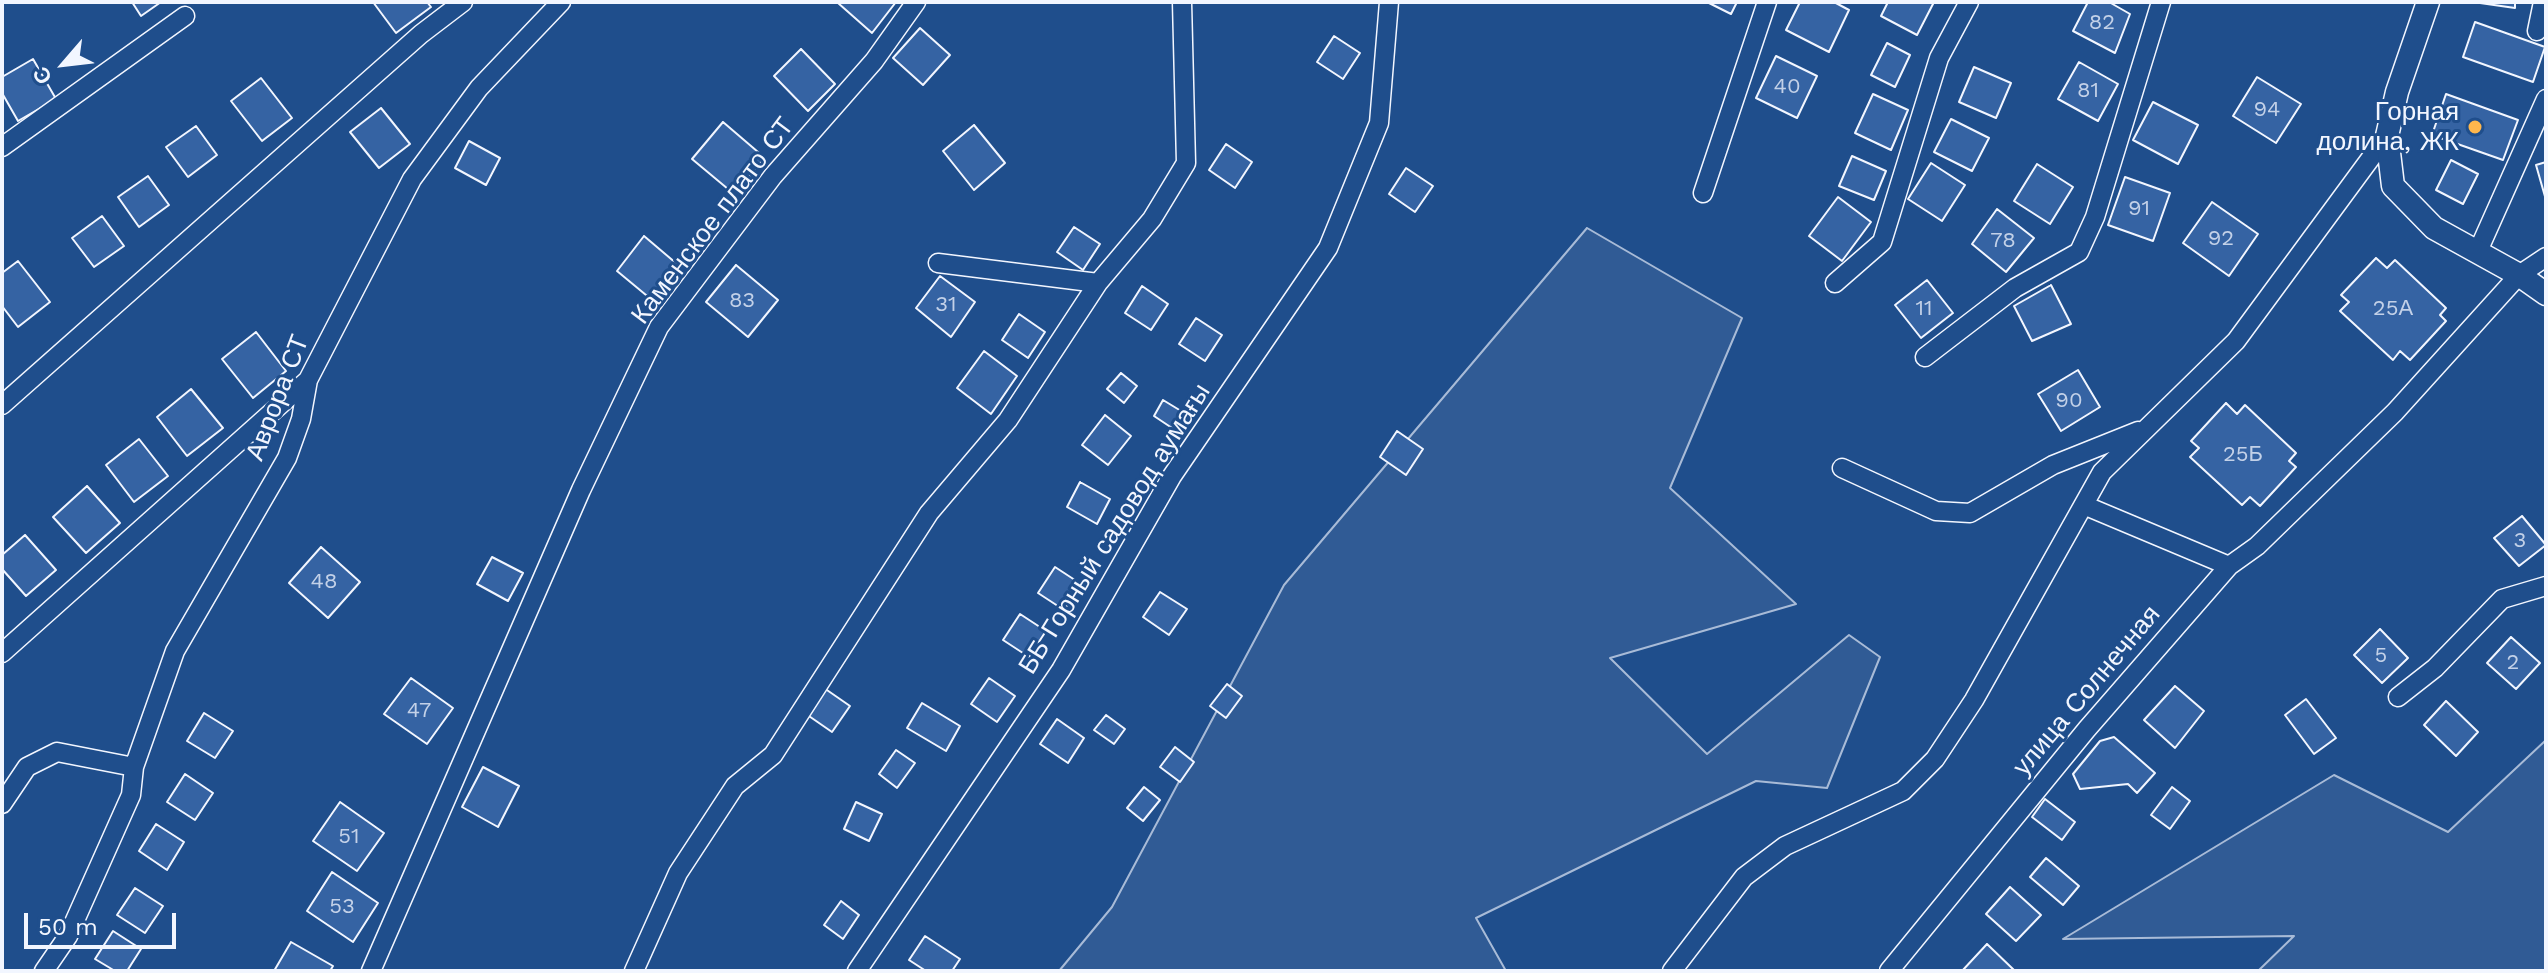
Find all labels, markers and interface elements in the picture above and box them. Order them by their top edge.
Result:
house number: 82 [2089,10,2115,36]
north arrow [24,24,104,104]
text: С [28,63,57,88]
house number: 40 [1773,74,1801,100]
house number: 81 [2077,78,2099,104]
place label: Горная долина, ЖК [2316,96,2459,158]
house number: 94 [2253,97,2281,123]
street label: Каменское плато СТ [625,112,801,330]
marker: Горная долина, ЖК [2466,118,2484,136]
house number: 91 [2128,196,2150,222]
house number: 92 [2208,226,2234,252]
house number: 78 [1990,228,2016,254]
house number: 83 [729,288,755,314]
house number: 31 [935,292,957,318]
house number: 11 [1915,296,1933,322]
house number: 25А [2373,296,2413,322]
street label: Аврора СТ [240,331,316,465]
street label: ББ Горный садовод аумағы [1013,378,1217,680]
house number: 90 [2055,388,2083,414]
house number: 25Б [2223,442,2263,468]
house number: 3 [2514,528,2526,554]
house number: 48 [311,569,337,595]
street label: улица Солнечная [2007,600,2167,782]
house number: 5 [2375,643,2387,669]
house number: 2 [2507,650,2519,676]
house number: 47 [407,698,431,724]
house number: 51 [338,824,360,850]
house number: 53 [329,894,355,920]
scale bar [28,897,180,947]
text: 50 m [38,913,98,941]

